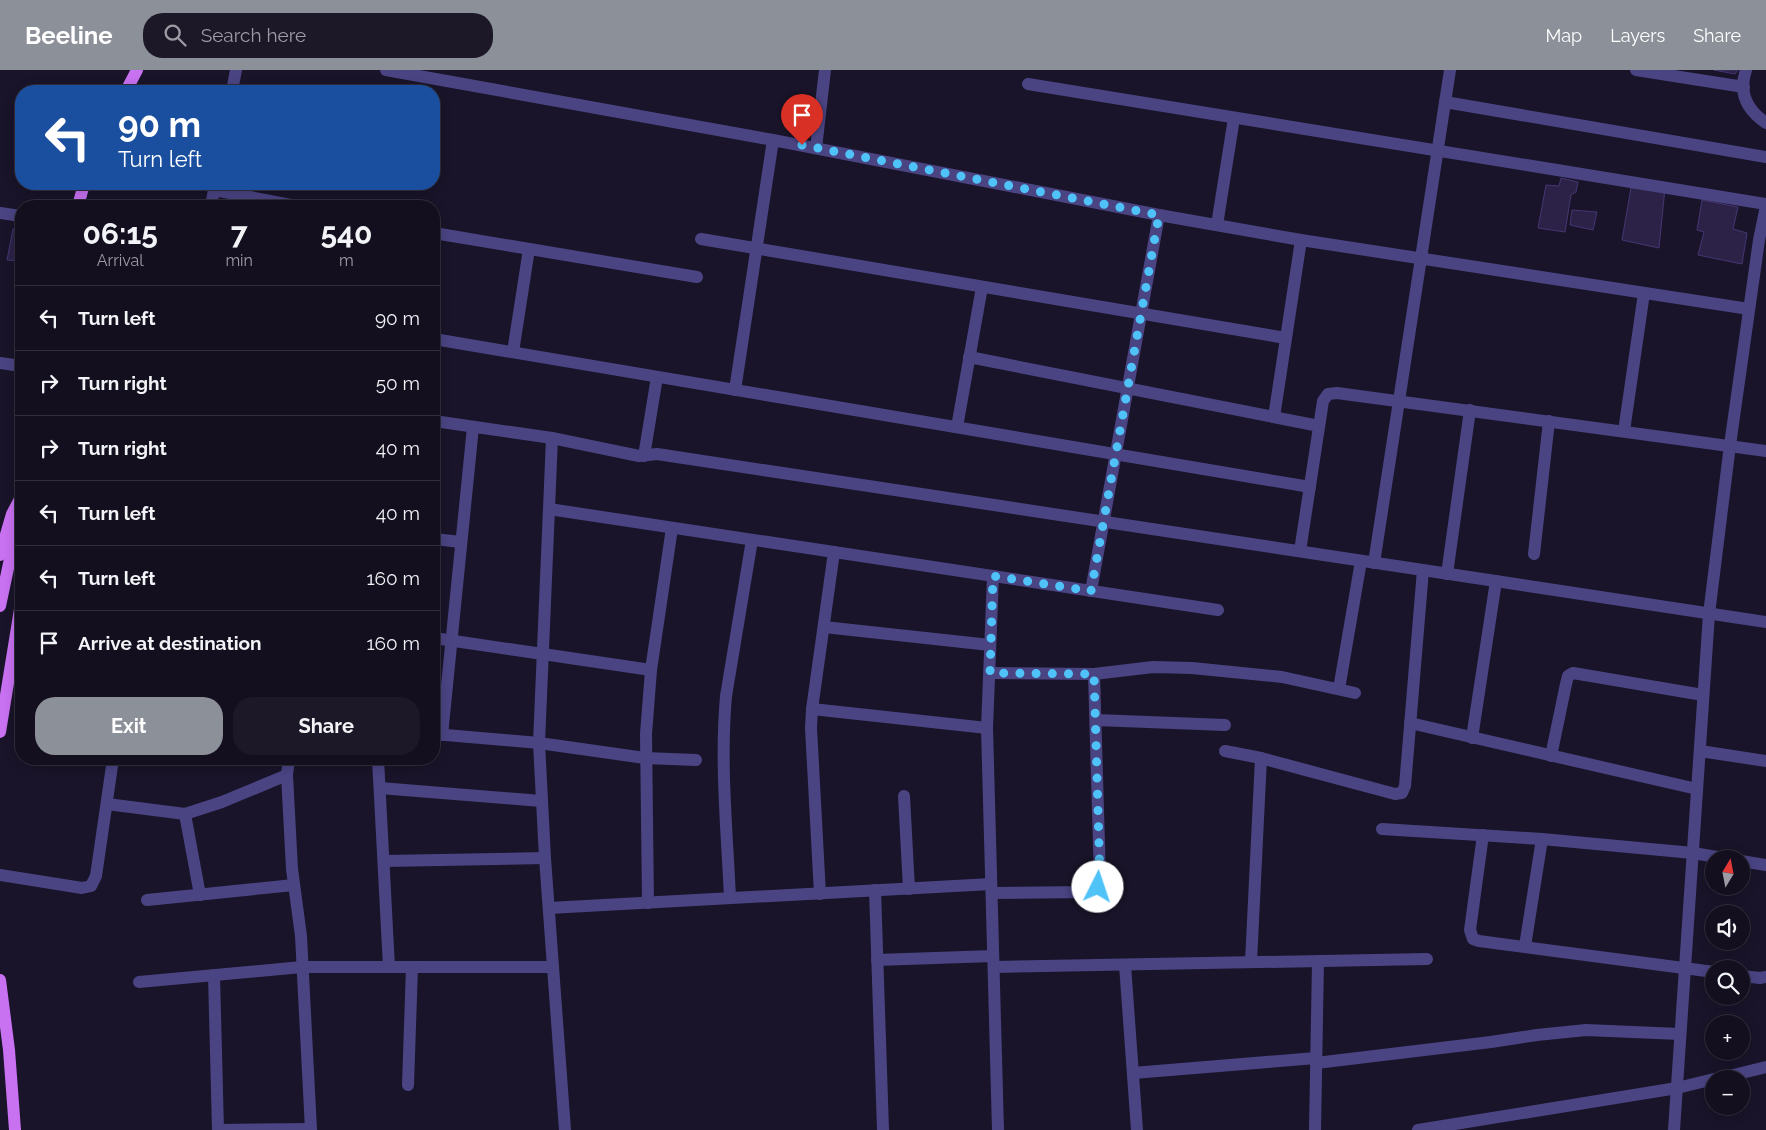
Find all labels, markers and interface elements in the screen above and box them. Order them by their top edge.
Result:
search box [143,13,493,58]
text: Beeline [25,21,113,50]
icon: search [161,21,189,49]
text: Search here [201,24,306,46]
text: Map [1546,25,1582,46]
text: Layers [1610,25,1665,46]
text: Share [1693,25,1741,46]
pin [781,94,823,145]
icon: arrive [788,101,816,129]
text: 90 m [118,104,201,145]
icon: left [35,105,100,170]
text: Turn left [118,146,202,172]
text: 06:15 [82,216,158,251]
text: 7 [231,216,248,251]
text: 540 [320,216,373,251]
text: Arrival [97,251,144,270]
text: min [225,251,253,270]
text: m [339,251,354,270]
icon: left [35,304,63,332]
text: Turn left [78,307,155,329]
text: 90 m [375,307,420,329]
icon: right [35,369,63,397]
text: Turn right [78,372,167,394]
text: 50 m [376,372,420,394]
icon: right [35,434,63,462]
text: Turn right [78,437,167,459]
text: 40 m [376,437,420,459]
icon: left [35,499,63,527]
text: Turn left [78,502,155,524]
text: 40 m [376,502,420,524]
icon: left [35,564,63,592]
text: Turn left [78,567,155,589]
text: 160 m [366,567,420,589]
icon: arrive [35,629,63,657]
text: Arrive at destination [78,632,262,654]
text: 160 m [366,632,420,654]
button: Exit [35,697,223,755]
button: Share [233,697,420,755]
north arrow [1705,850,1750,895]
map controls [1705,850,1750,1115]
position arrow [1071,860,1123,912]
button: sound [1705,905,1750,950]
button: search [1705,960,1750,1005]
button: + [1705,1015,1750,1060]
button: − [1705,1070,1750,1115]

